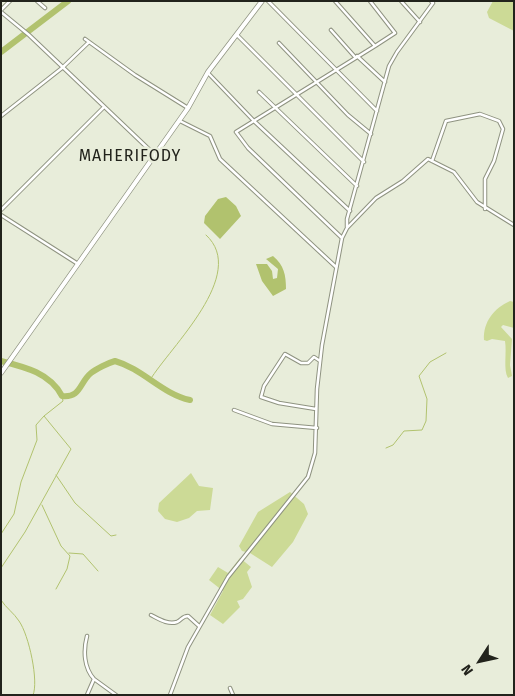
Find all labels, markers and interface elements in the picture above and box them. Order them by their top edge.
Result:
district label: MAHERIFODY [77,147,183,167]
north arrow [455,636,505,686]
text: N [458,661,477,679]

